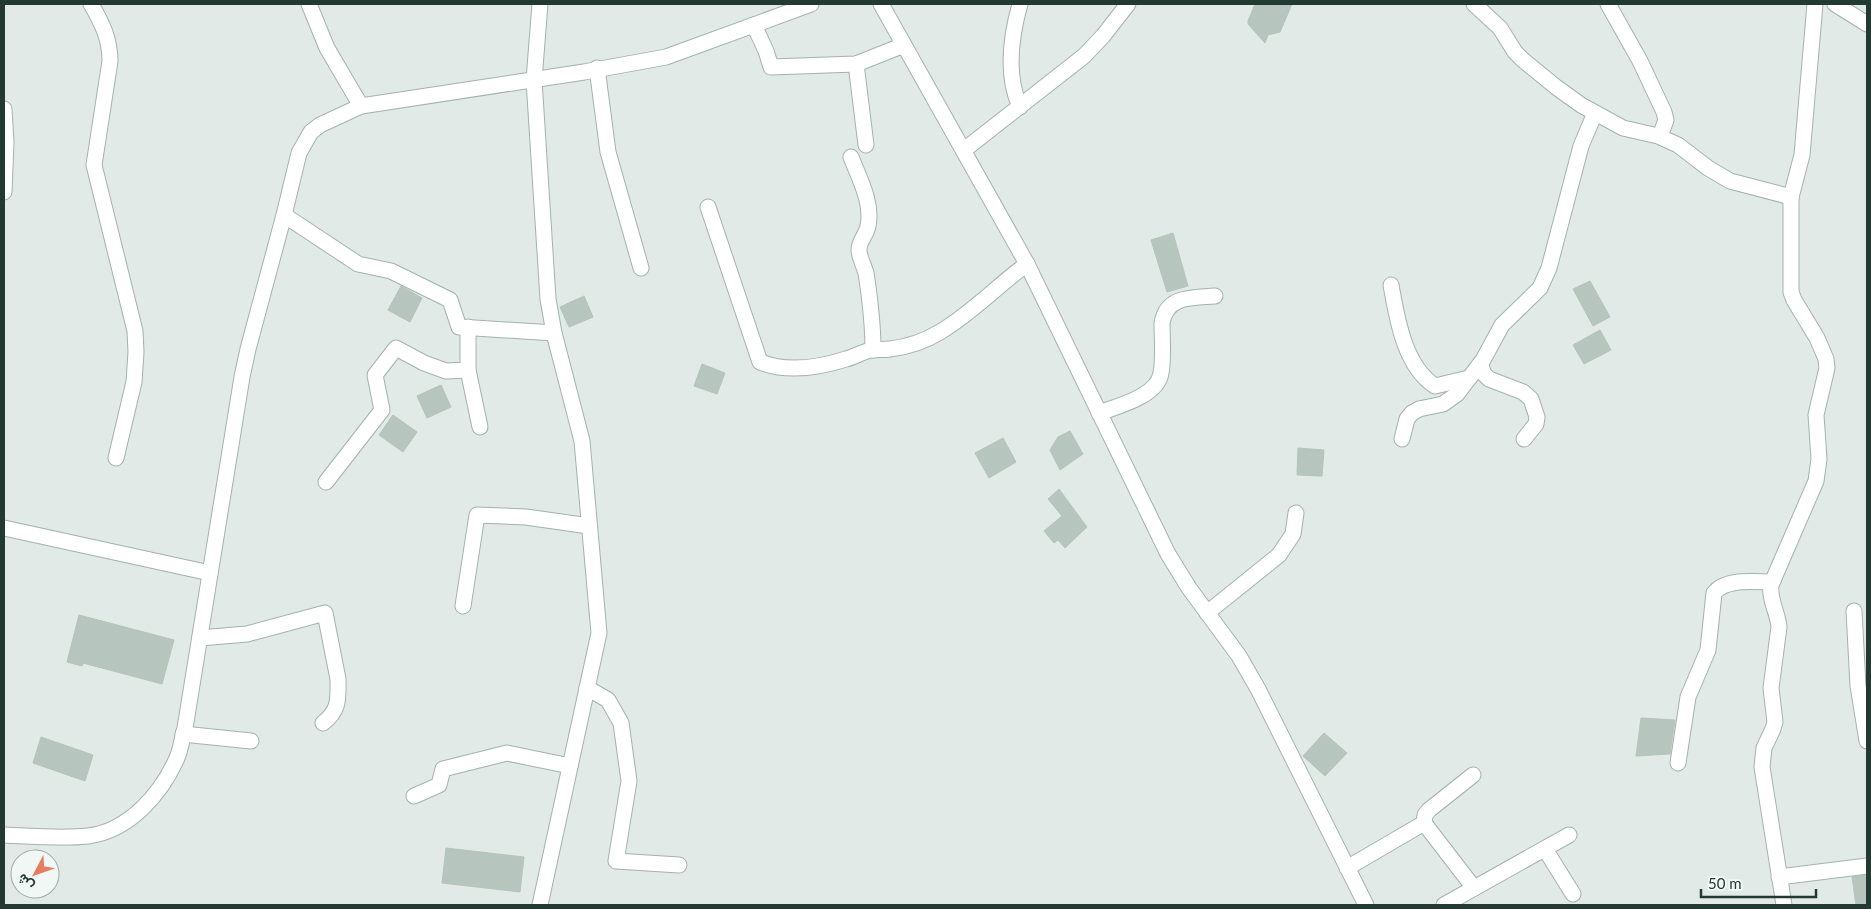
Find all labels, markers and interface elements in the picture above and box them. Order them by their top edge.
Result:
north arrow [10,849,60,899]
scale bar [1701,866,1816,898]
text: ش [13,870,38,895]
text: 50 m [1708,874,1742,892]

